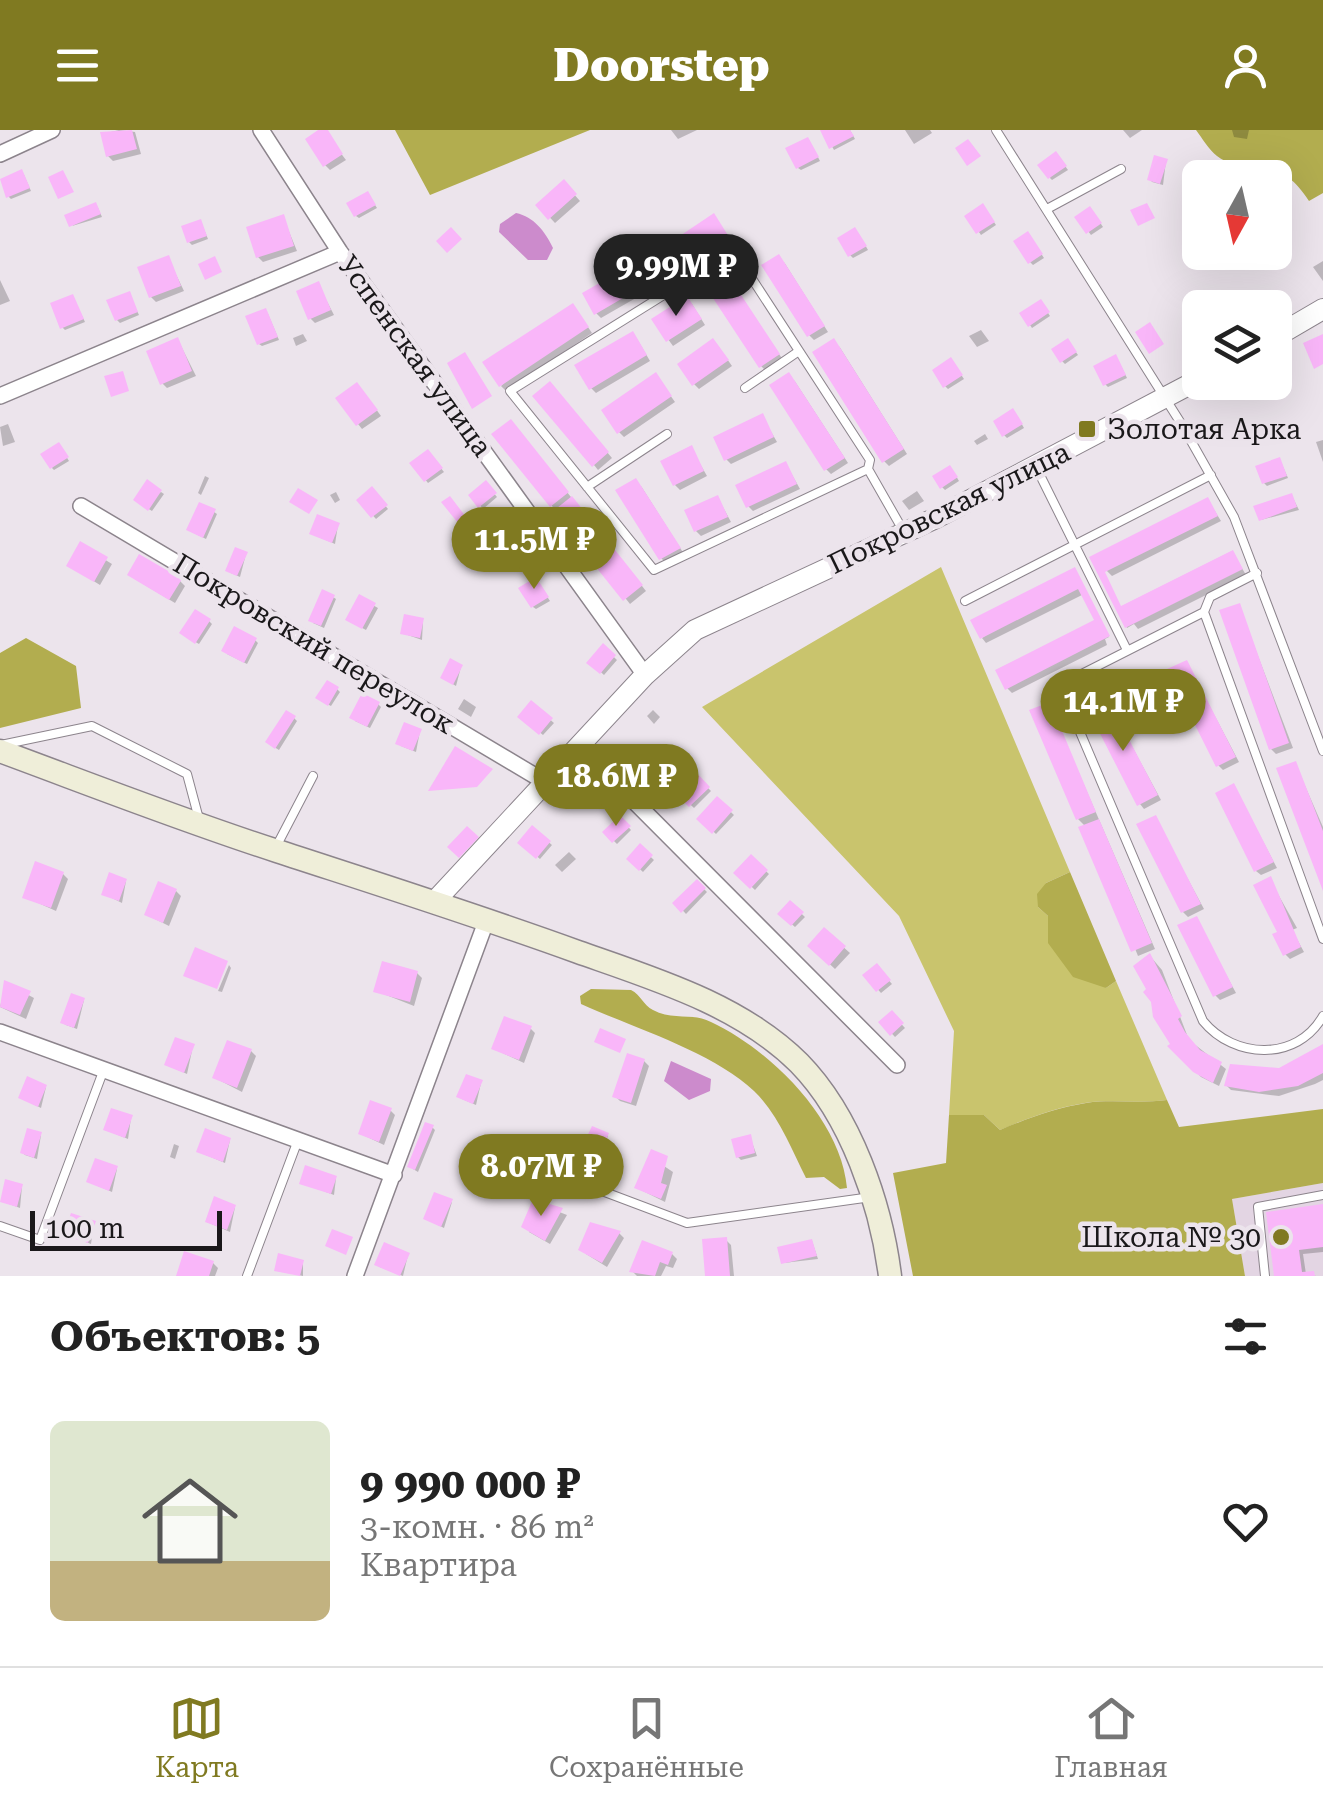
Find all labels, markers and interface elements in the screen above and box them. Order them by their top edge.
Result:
icon: menu [50,38,105,93]
icon: person [1218,38,1273,93]
text: Doorstep [553,39,770,92]
north arrow [1182,160,1292,270]
map controls [1182,160,1292,400]
pin: 9.99M ₽ [584,234,768,319]
text: 9.99M ₽ [616,247,736,285]
street label: Успенская улица [331,249,499,463]
button: layers [1182,290,1292,400]
place label: Золотая Арка [1107,413,1301,446]
marker: Золотая Арка [1076,418,1098,440]
street label: Покровская улица [823,435,1075,581]
pin: 11.5M ₽ [442,507,626,592]
text: 11.5M ₽ [474,520,594,558]
street label: Покровский переулок [168,547,461,741]
pin: 14.1M ₽ [1031,669,1215,754]
text: 14.1M ₽ [1063,682,1183,720]
pin: 18.6M ₽ [524,744,708,829]
text: 18.6M ₽ [556,757,676,795]
pin: 8.07M ₽ [449,1134,633,1219]
text: 8.07M ₽ [481,1147,601,1185]
scale bar [30,1206,222,1250]
text: 100 m [45,1212,125,1245]
place label: Школа № 30 [1081,1221,1261,1254]
marker: Школа № 30 [1270,1226,1292,1248]
icon: filters [1218,1309,1273,1364]
text: Объектов: 5 [50,1312,320,1361]
text: 9 990 000 ₽ [360,1459,580,1508]
icon: home [130,1461,250,1581]
icon: heart [1218,1494,1273,1549]
text: 3-комн. · 86 m² [360,1508,594,1546]
text: Квартира [360,1546,517,1584]
tab: Карта [155,1691,239,1784]
tab: Сохранённые [549,1691,744,1784]
tab: Главная [1054,1691,1168,1784]

